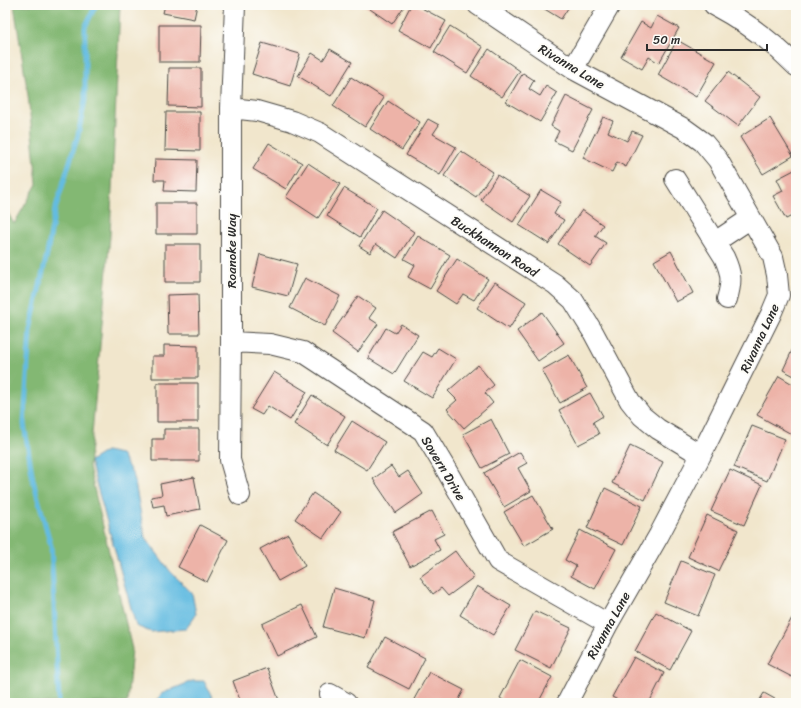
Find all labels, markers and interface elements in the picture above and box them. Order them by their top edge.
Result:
scale bar [647,26,767,52]
text: 50 m [653,29,680,51]
street label: Rivanna Lane [534,37,610,96]
street label: Buckhannon Road [446,209,544,284]
street label: Roanoke Way [220,213,243,288]
street label: Rivanna Lane [733,299,786,377]
street label: Sovern Drive [415,431,472,506]
street label: Rivanna Lane [580,587,637,663]

